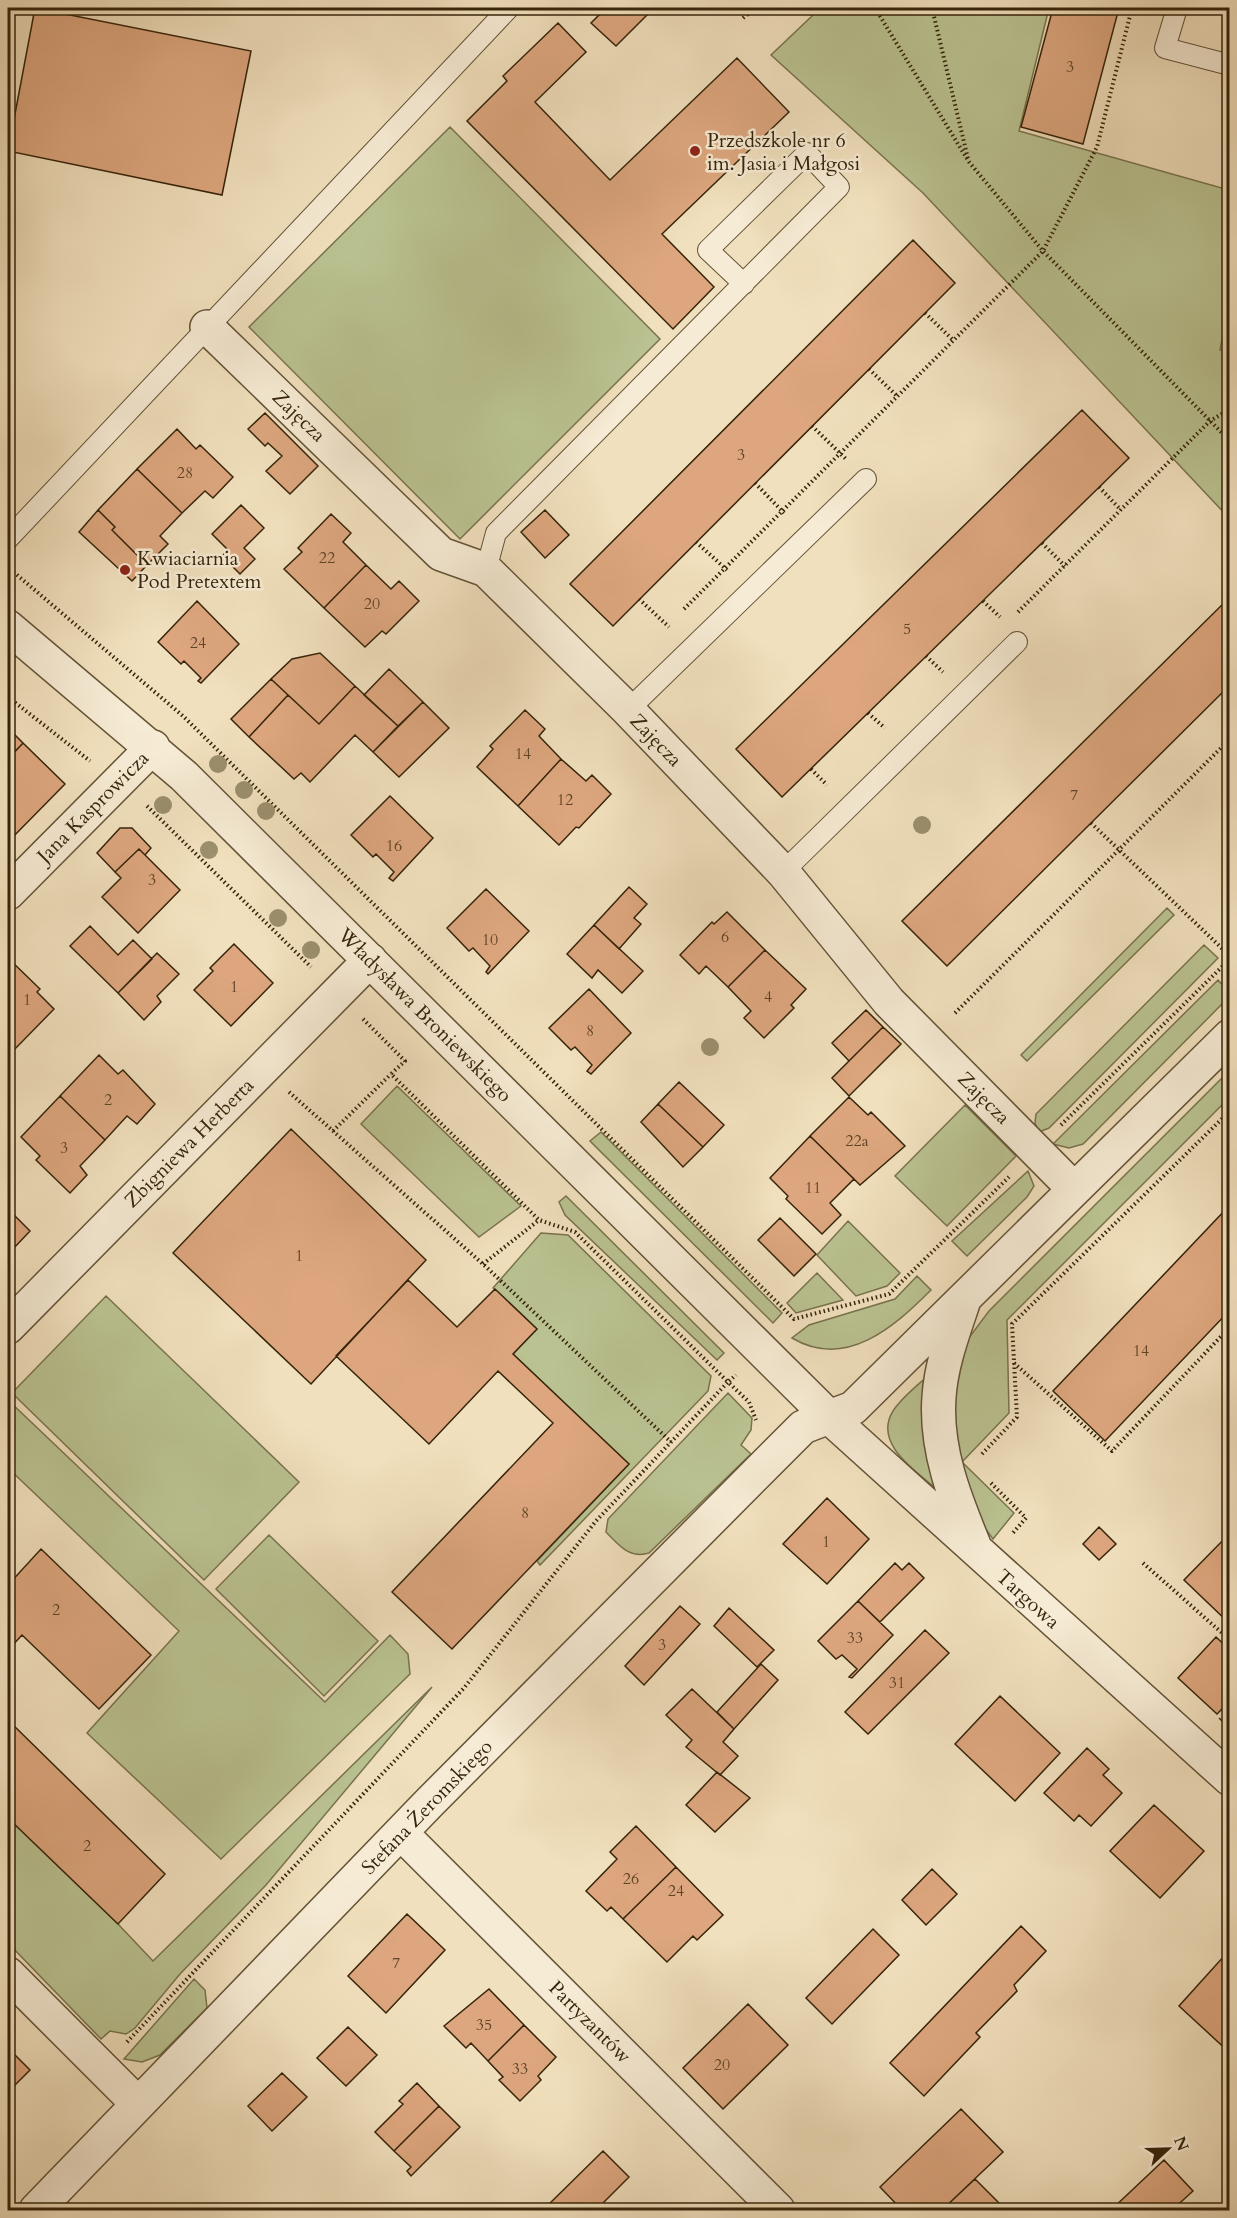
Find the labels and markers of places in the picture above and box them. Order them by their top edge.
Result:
place label: Przedszkole nr 6 im. Jasia i Małgosi [707,127,860,177]
marker: Przedszkole nr 6 im. Jasia i Małgosi [688,144,702,158]
place label: Kwiaciarnia Pod Pretextem [137,545,262,595]
marker: Kwiaciarnia Pod Pretextem [118,563,132,577]

